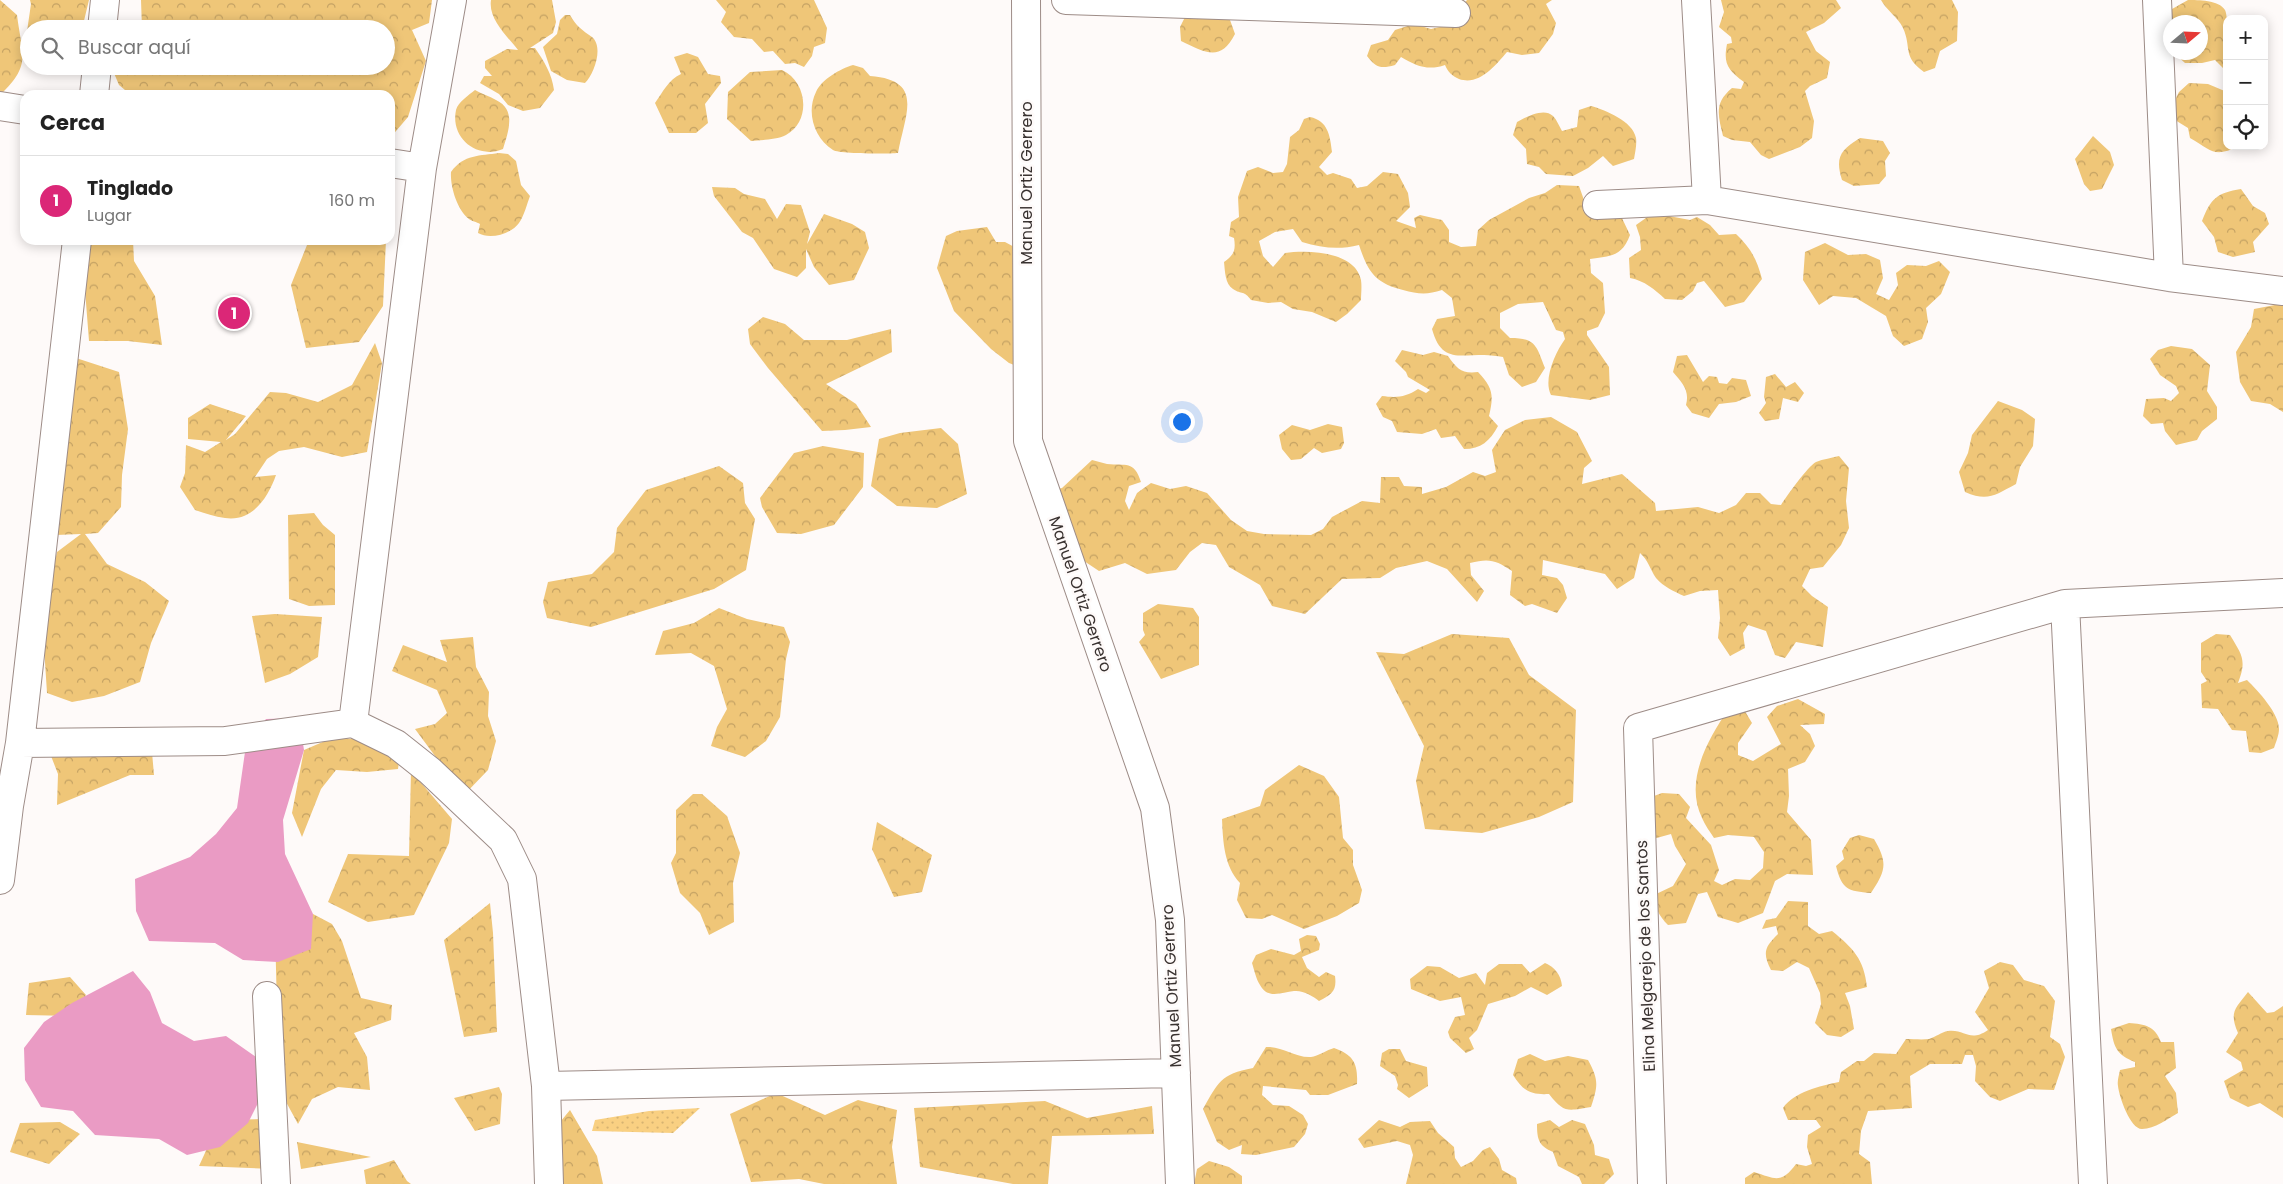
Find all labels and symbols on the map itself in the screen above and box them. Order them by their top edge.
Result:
north arrow [2163,15,2208,60]
street label: Manuel Ortiz Gerrero [1015,101,1038,265]
pin: 1 [218,294,250,332]
your location [1169,409,1195,435]
street label: Manuel Ortiz Gerrero [1043,513,1118,675]
street label: Elina Melgarejo de los Santos [1630,840,1661,1072]
street label: Manuel Ortiz Gerrero [1156,904,1187,1068]

